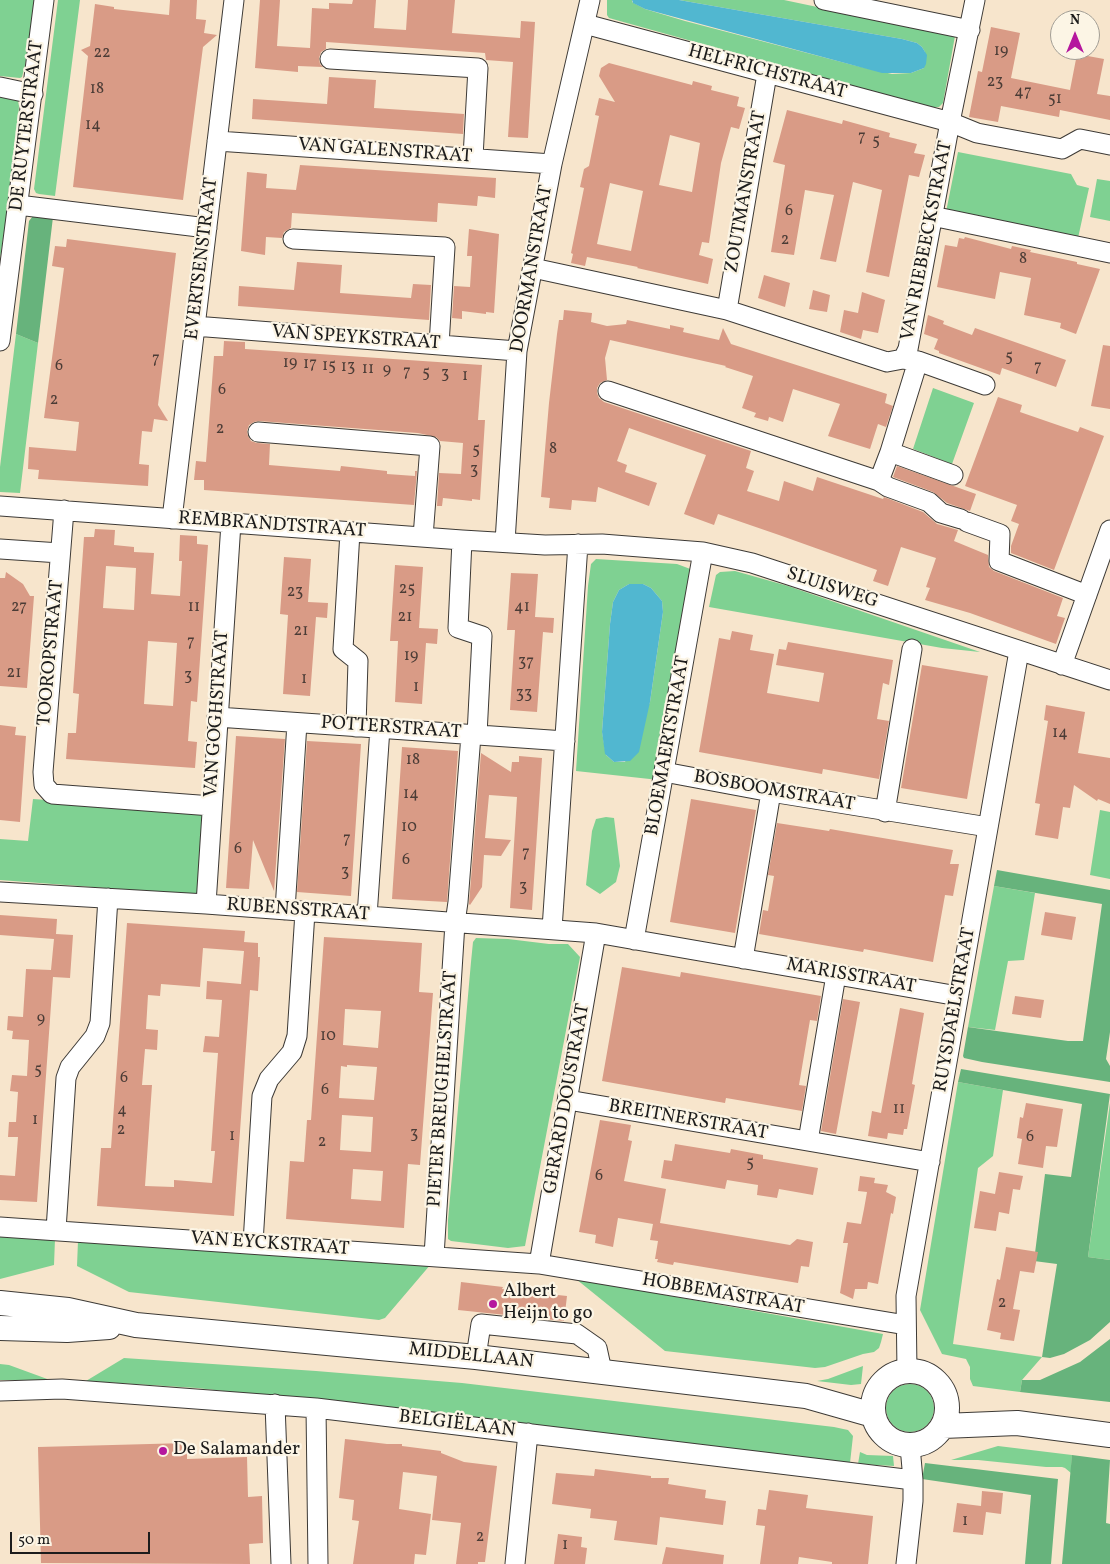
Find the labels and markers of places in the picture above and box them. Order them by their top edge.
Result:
place label: Albert Heijn to go [503,1282,593,1326]
marker: Albert Heijn to go [487,1298,499,1310]
place label: De Salamander [173,1440,300,1462]
marker: De Salamander [157,1445,169,1457]

